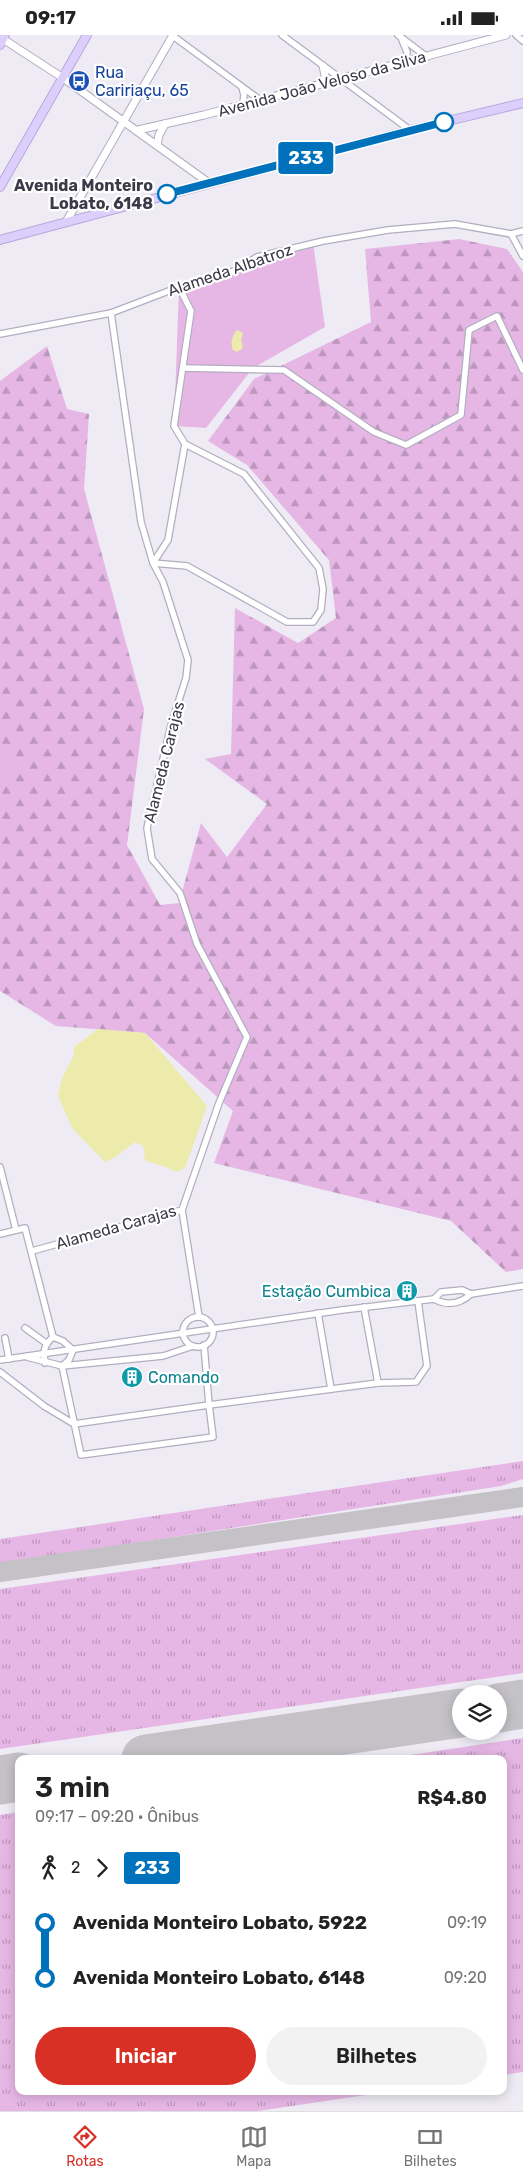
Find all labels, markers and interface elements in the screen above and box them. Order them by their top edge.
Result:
text: 09:17 [25,6,76,29]
street label: Avenida João Veloso da Silva [216,47,428,121]
place label: Rua Caririaçu, 65 [95,63,189,100]
bus stop icon: Rua Caririaçu, 65 [67,69,91,93]
unlabelled marker [434,112,454,132]
line badge: 233 [277,142,335,174]
text: 233 [288,147,324,169]
place label: Avenida Monteiro Lobato, 6148 [14,176,153,213]
marker: Avenida Monteiro Lobato, 6148 [157,184,177,204]
street label: Alameda Albatroz [165,240,295,300]
street label: Alameda Carajas [140,699,188,825]
street label: Alameda Carajas [54,1201,178,1253]
building icon: Estação Cumbica [395,1279,419,1303]
place label: Estação Cumbica [262,1282,391,1301]
building icon: Comando [120,1365,144,1389]
place label: Comando [148,1368,219,1387]
map controls [452,1685,507,1740]
button: layers [452,1685,507,1740]
text: 3 min [35,1771,110,1804]
text: R$4.80 [417,1786,487,1809]
text: 09:17 – 09:20 · Ônibus [35,1807,199,1826]
icon: walk [35,1854,63,1882]
icon: forward [88,1854,116,1882]
text: 233 [134,1857,170,1879]
text: 2 [71,1858,80,1877]
text: Avenida Monteiro Lobato, 5922 [73,1911,367,1934]
text: 09:19 [447,1913,487,1932]
text: Avenida Monteiro Lobato, 6148 [73,1966,365,1989]
text: 09:20 [444,1968,487,1987]
button: Iniciar [35,2027,256,2085]
button: Bilhetes [266,2027,487,2085]
tab: Rotas [66,2123,104,2170]
tab: Mapa [236,2123,271,2170]
tab: Bilhetes [404,2123,457,2170]

